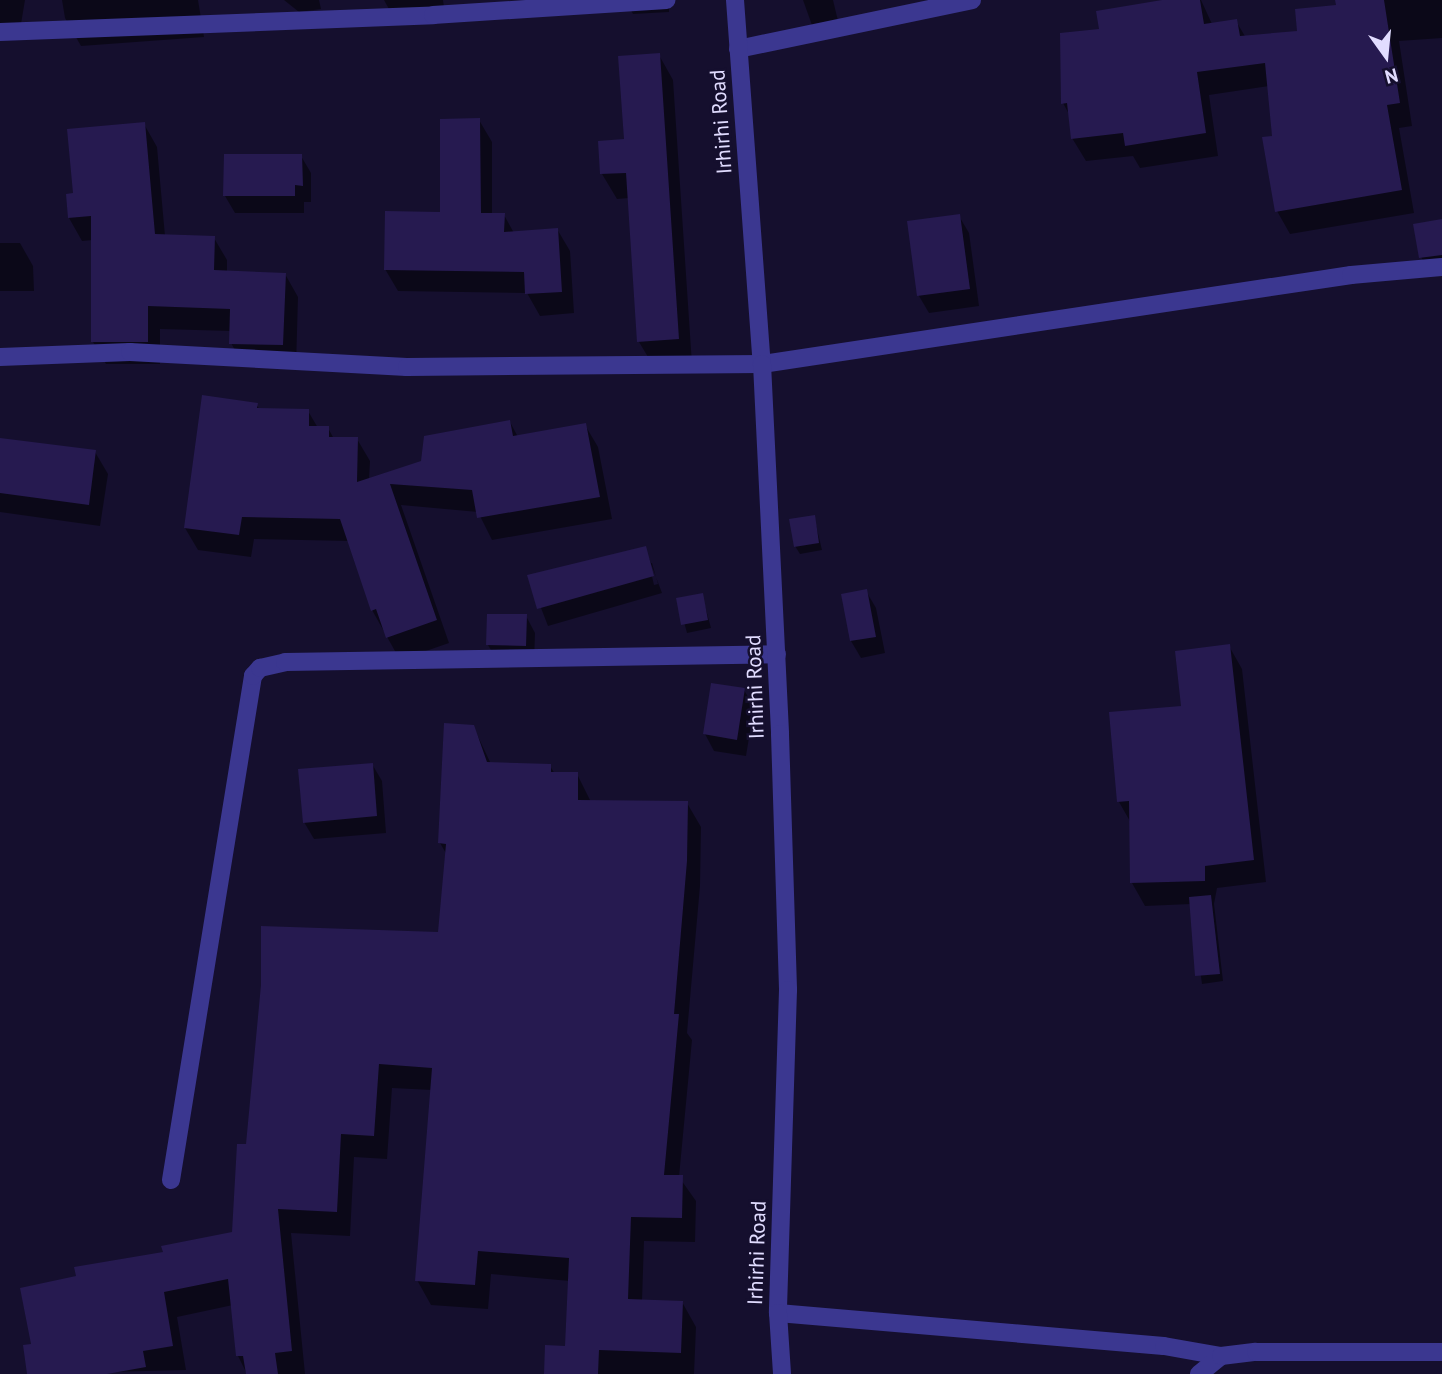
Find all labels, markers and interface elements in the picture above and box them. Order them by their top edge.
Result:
north arrow [1351,21,1421,91]
text: N [1382,63,1401,89]
street label: Irhirhi Road [705,69,737,175]
street label: Irhirhi Road [741,634,769,740]
street label: Irhirhi Road [743,1200,771,1306]

